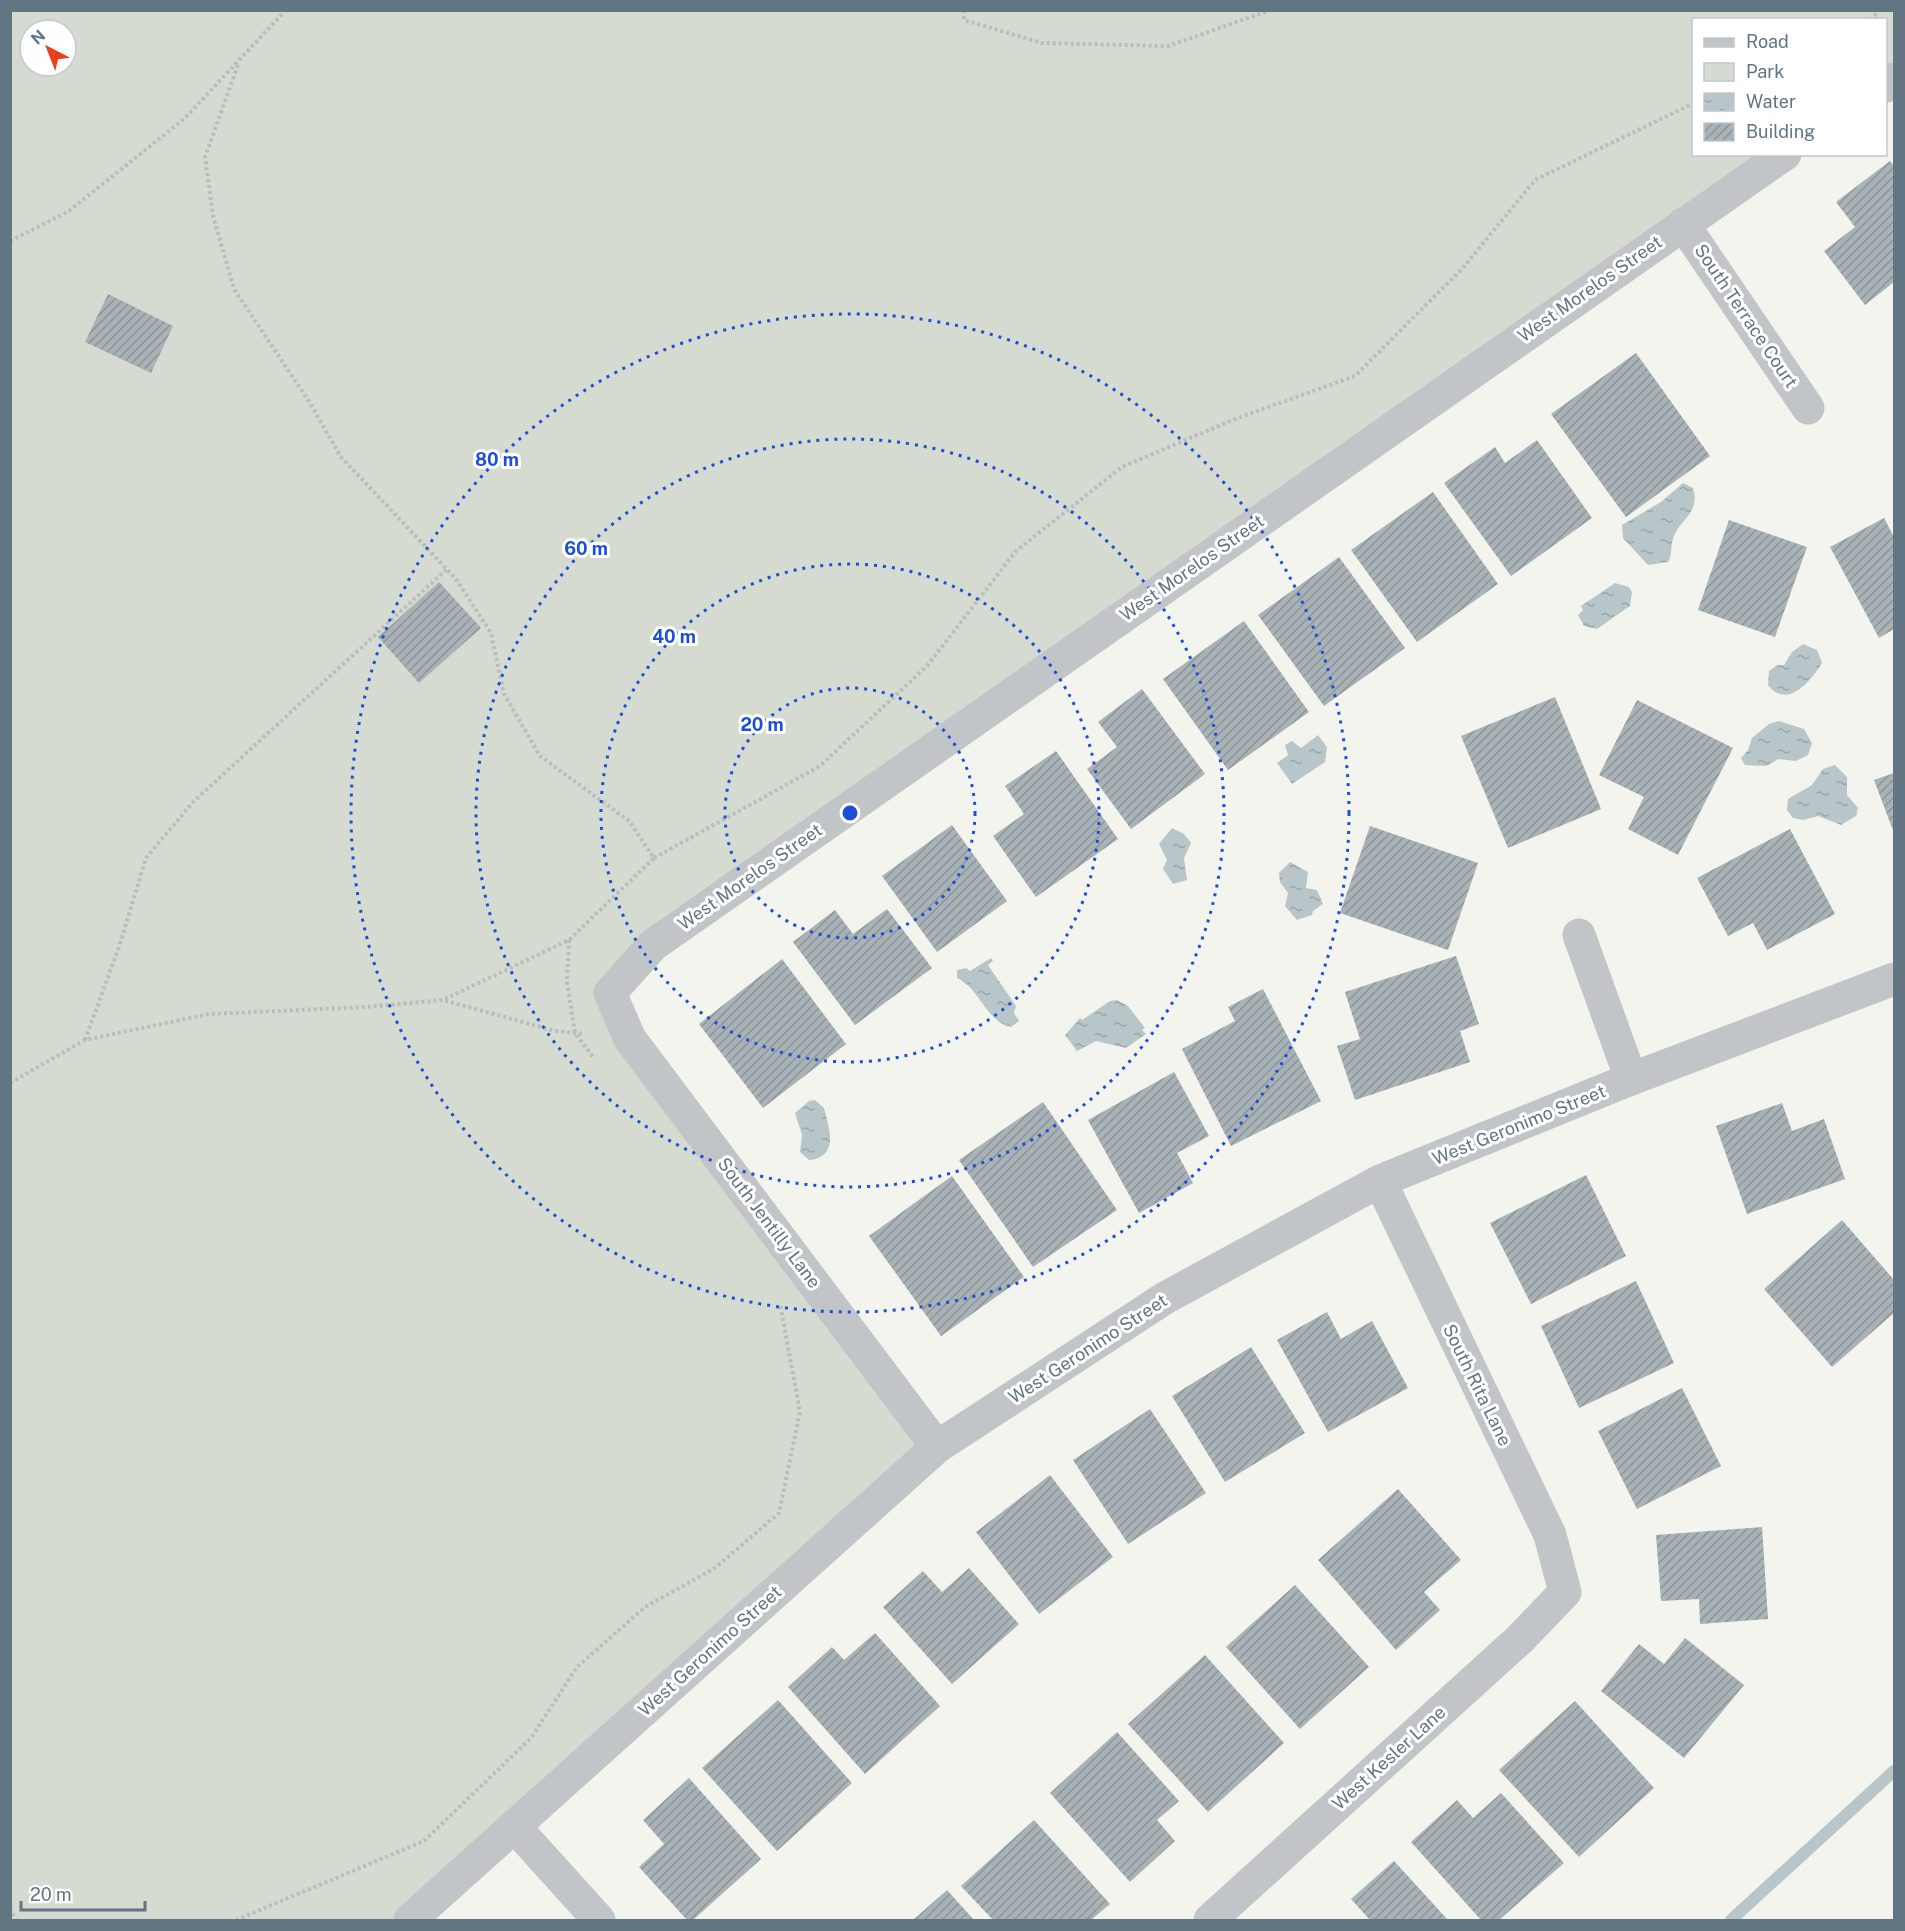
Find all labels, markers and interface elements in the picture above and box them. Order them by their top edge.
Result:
north arrow [18,18,78,78]
legend [1692,18,1887,156]
text: N [27,26,49,48]
text: Road [1746,31,1789,52]
text: Park [1746,61,1784,82]
text: Water [1746,91,1796,112]
text: Building [1746,121,1815,142]
street label: West Morelos Street [1514,231,1666,346]
street label: South Terrace Court [1691,240,1802,392]
text: 80 m [475,449,519,470]
street label: West Morelos Street [1116,510,1268,625]
text: 60 m [564,538,608,559]
text: 40 m [652,626,696,647]
text: 20 m [740,714,784,735]
centre of rings [840,803,860,823]
street label: West Morelos Street [674,819,826,934]
street label: West Geronimo Street [1429,1080,1608,1169]
street label: South Jentilly Lane [713,1153,825,1292]
street label: West Geronimo Street [1005,1289,1171,1408]
street label: South Rita Lane [1439,1320,1516,1449]
street label: West Geronimo Street [634,1581,785,1720]
street label: West Kesler Lane [1328,1701,1450,1814]
scale bar [21,1874,146,1912]
text: 20 m [30,1884,72,1905]

